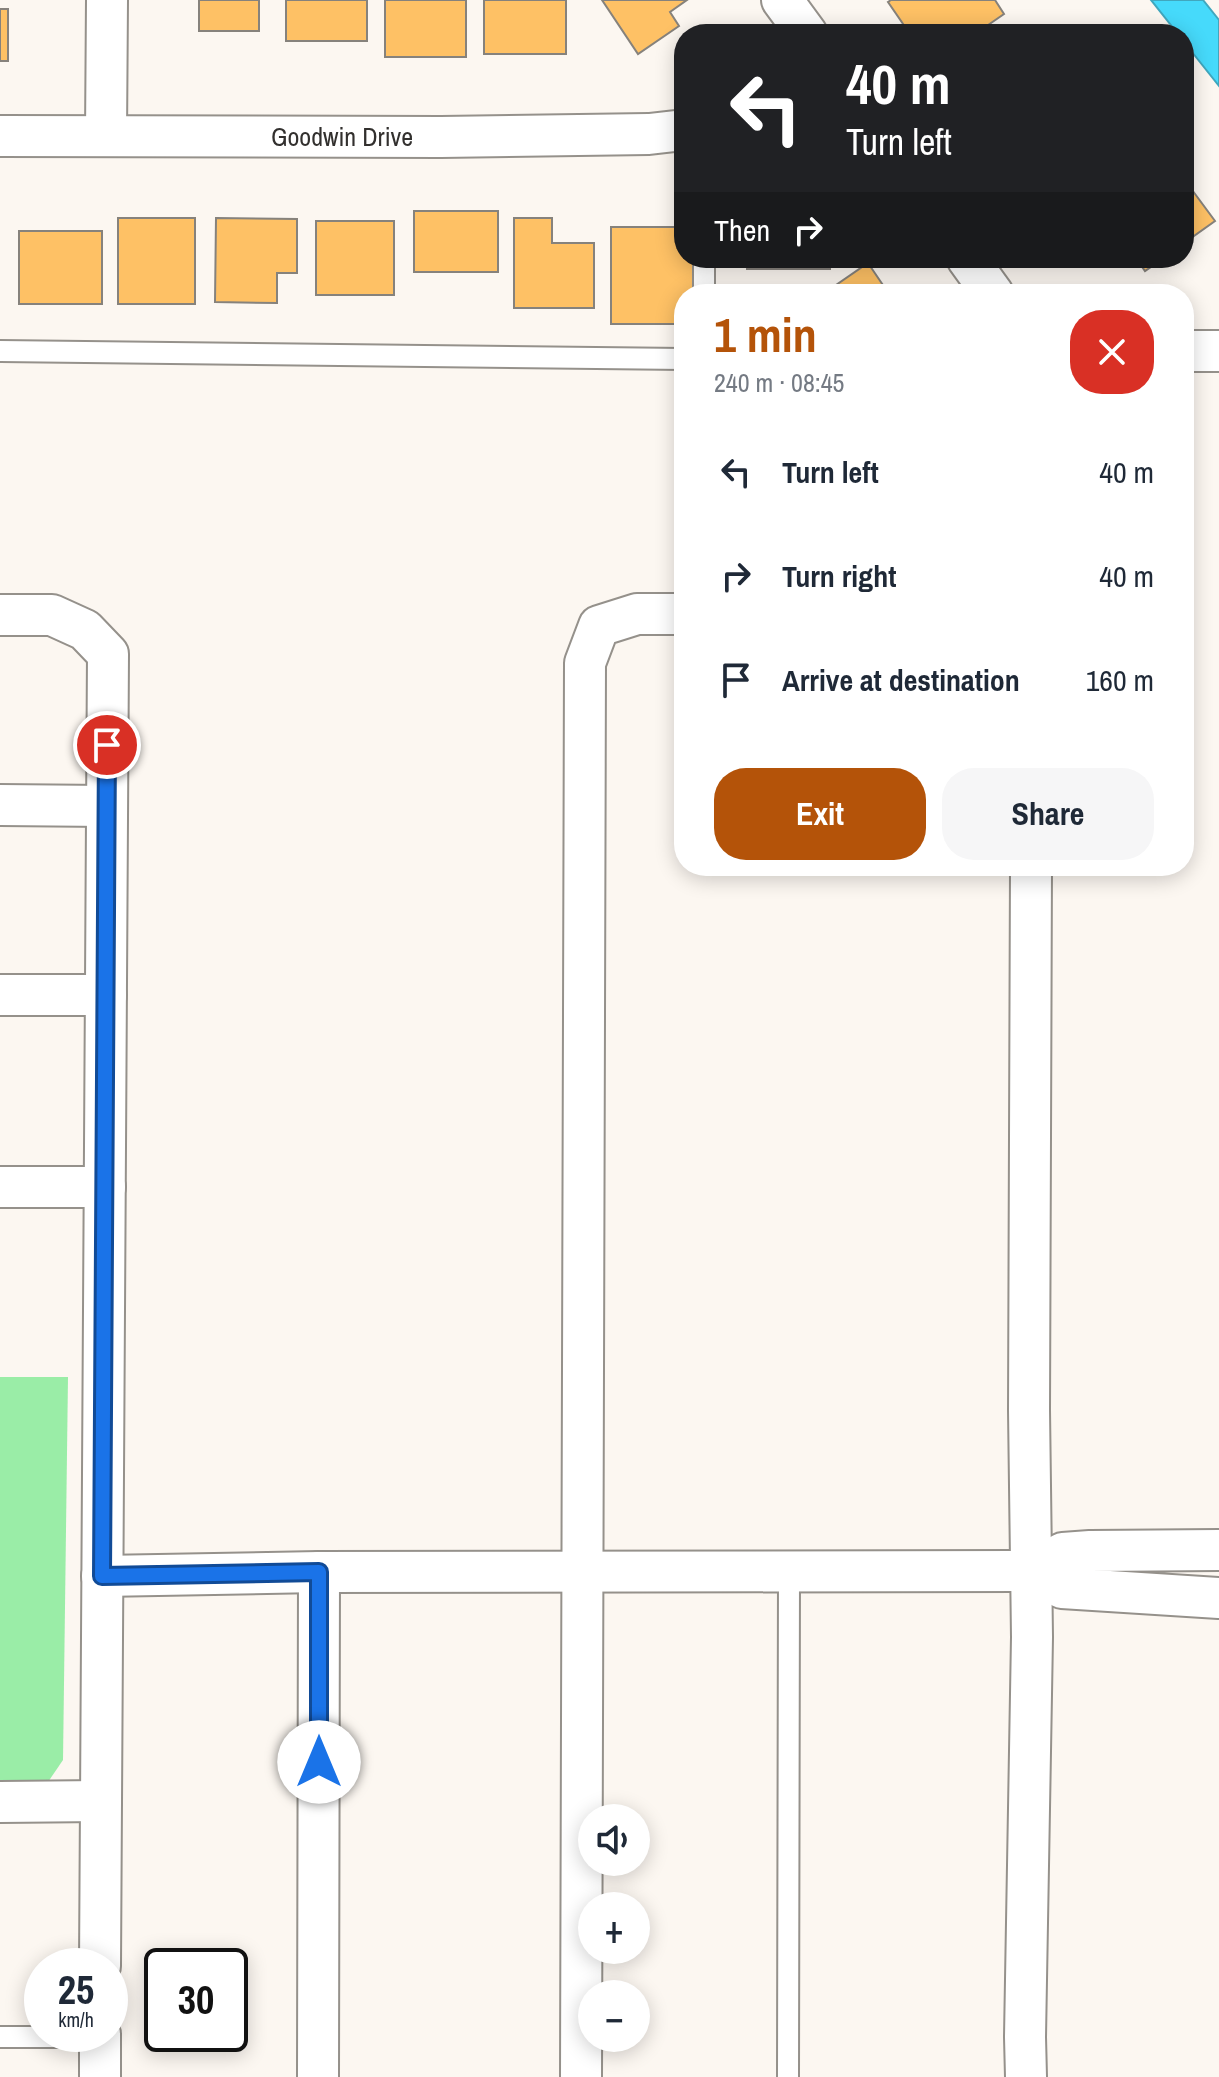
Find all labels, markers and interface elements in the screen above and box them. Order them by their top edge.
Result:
text: 40 m [846,46,951,121]
icon: left [714,56,818,160]
text: Turn left [846,118,952,166]
street label: Goodwin Drive [271,119,413,154]
icon: right [786,208,830,252]
text: Then [714,210,770,250]
text: 1 min [714,302,817,367]
button: close [1070,310,1154,394]
text: 240 m · 08:45 [714,365,844,400]
icon: left [714,450,758,494]
text: Turn left [782,452,879,492]
text: 40 m [1099,452,1154,492]
icon: right [714,554,758,598]
text: Turn right [782,556,896,596]
text: 40 m [1099,556,1154,596]
icon: arrive [714,658,758,702]
text: Arrive at destination [782,660,1020,700]
text: 160 m [1086,660,1154,700]
pin [73,711,141,779]
icon: arrive [85,723,129,767]
button: Exit [714,768,926,860]
button: Share [942,768,1154,860]
position arrow [277,1720,361,1804]
map controls [578,1804,650,2052]
button: sound [578,1804,650,1876]
button: + [578,1892,650,1964]
speed limit sign: 30 [144,1948,248,2052]
text: 25 [58,1963,94,2016]
button: − [578,1980,650,2052]
text: km/h [58,2006,94,2033]

